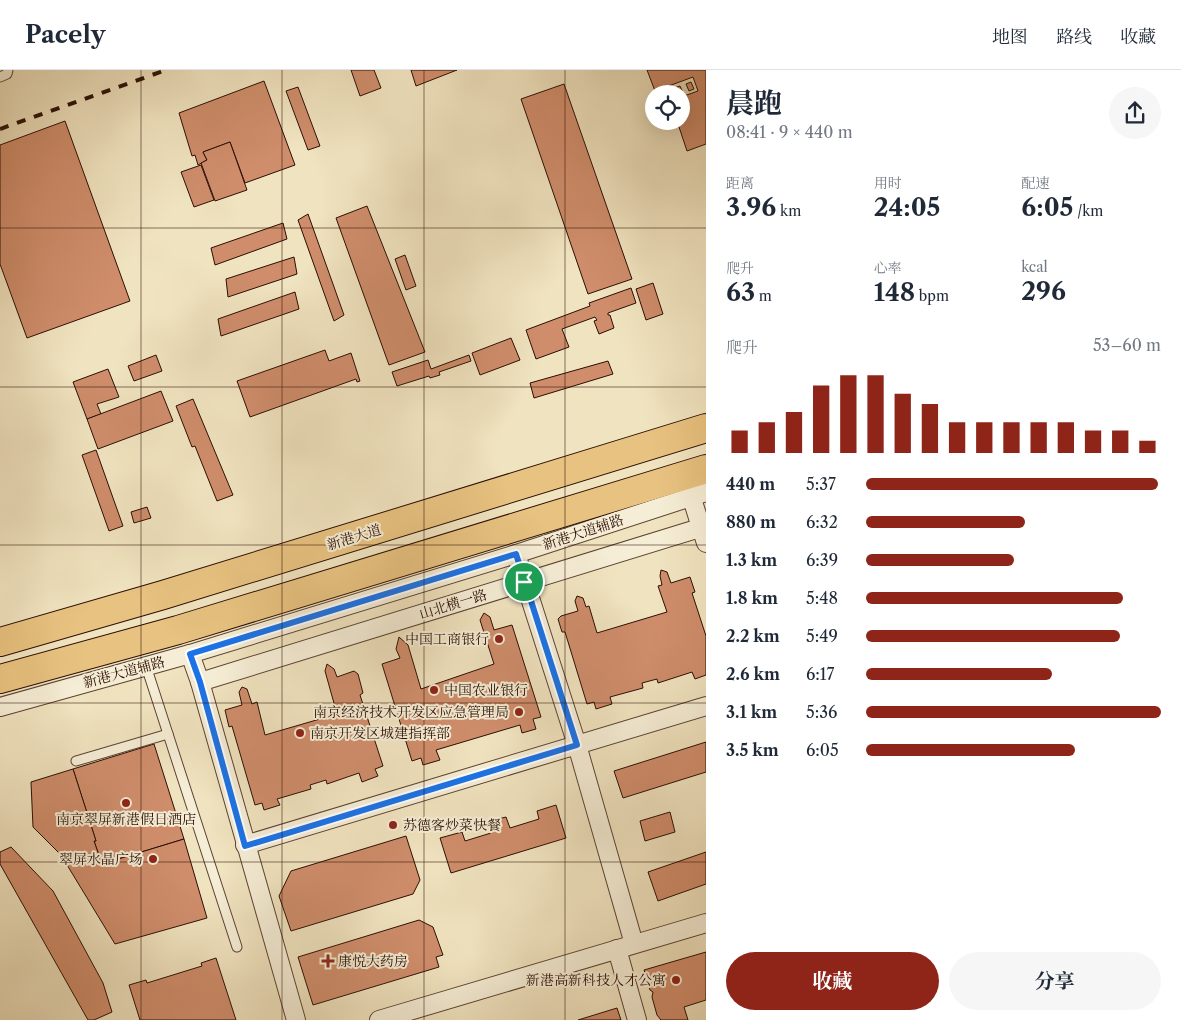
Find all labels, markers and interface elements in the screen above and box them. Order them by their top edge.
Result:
text: Pacely [25,20,105,49]
text: 地图 [992,26,1028,48]
text: 路线 [1056,26,1092,48]
text: 收藏 [1120,26,1156,48]
map controls [645,85,690,130]
button: locate [645,85,690,130]
text: 晨跑 [726,86,782,120]
button: share [1109,87,1161,139]
text: 08:41 · 9 × 440 m [726,122,853,142]
text: 距离 [726,174,754,192]
text: 用时 [874,174,902,192]
text: 配速 [1021,174,1049,192]
text: 3.96 [726,192,776,223]
text: 24:05 [874,192,940,223]
text: 6:05 [1021,192,1073,223]
text: km [776,202,801,220]
text: /km [1073,202,1103,220]
text: kcal [1021,258,1048,276]
text: 爬升 [726,259,754,277]
text: 心率 [874,259,902,277]
text: 296 [1021,276,1066,307]
text: 63 [726,277,755,308]
text: 148 [874,277,915,308]
text: m [755,287,772,305]
text: bpm [915,287,949,305]
text: 53–60 m [1093,335,1161,355]
text: 爬升 [726,337,758,357]
text: 440 m [726,474,775,494]
text: 5:37 [806,474,836,494]
street label: 新港大道辅路 [540,510,626,554]
text: 880 m [726,512,776,532]
text: 6:32 [806,512,838,532]
street label: 新港大道 [325,520,383,554]
text: 1.3 km [726,550,777,570]
text: 6:39 [806,550,838,570]
pin [503,561,545,603]
icon: arrive [510,568,538,596]
street label: 山北横一路 [417,585,489,623]
text: 1.8 km [726,588,778,608]
text: 5:48 [806,588,838,608]
text: 2.2 km [726,626,780,646]
text: 5:49 [806,626,838,646]
place label: 中国工商银行 [405,630,489,648]
marker: 中国工商银行 [493,633,505,645]
street label: 新港大道辅路 [81,652,167,692]
text: 2.6 km [726,664,780,684]
text: 6:17 [806,664,834,684]
place label: 中国农业银行 [444,681,528,699]
marker: 中国农业银行 [428,684,440,696]
text: 3.1 km [726,702,777,722]
text: 5:36 [806,702,837,722]
place label: 南京经济技术开发区应急管理局 [313,703,509,721]
marker: 南京经济技术开发区应急管理局 [513,706,525,718]
place label: 南京开发区城建指挥部 [310,724,450,742]
marker: 南京开发区城建指挥部 [294,727,306,739]
text: 3.5 km [726,740,779,760]
text: 6:05 [806,740,839,760]
marker: 南京翠屏新港假日酒店 [120,797,132,809]
place label: 南京翠屏新港假日酒店 [56,810,196,828]
place label: 苏德客炒菜快餐 [403,816,501,834]
marker: 苏德客炒菜快餐 [387,819,399,831]
place label: 翠屏水晶广场 [59,850,143,868]
marker: 翠屏水晶广场 [147,853,159,865]
place label: 康悦大药房 [338,952,408,970]
button: 收藏 [726,952,939,1010]
button: 分享 [949,952,1161,1010]
marker: 康悦大药房 [322,955,334,967]
place label: 新港高新科技人才公寓 [526,971,666,989]
marker: 新港高新科技人才公寓 [670,974,682,986]

